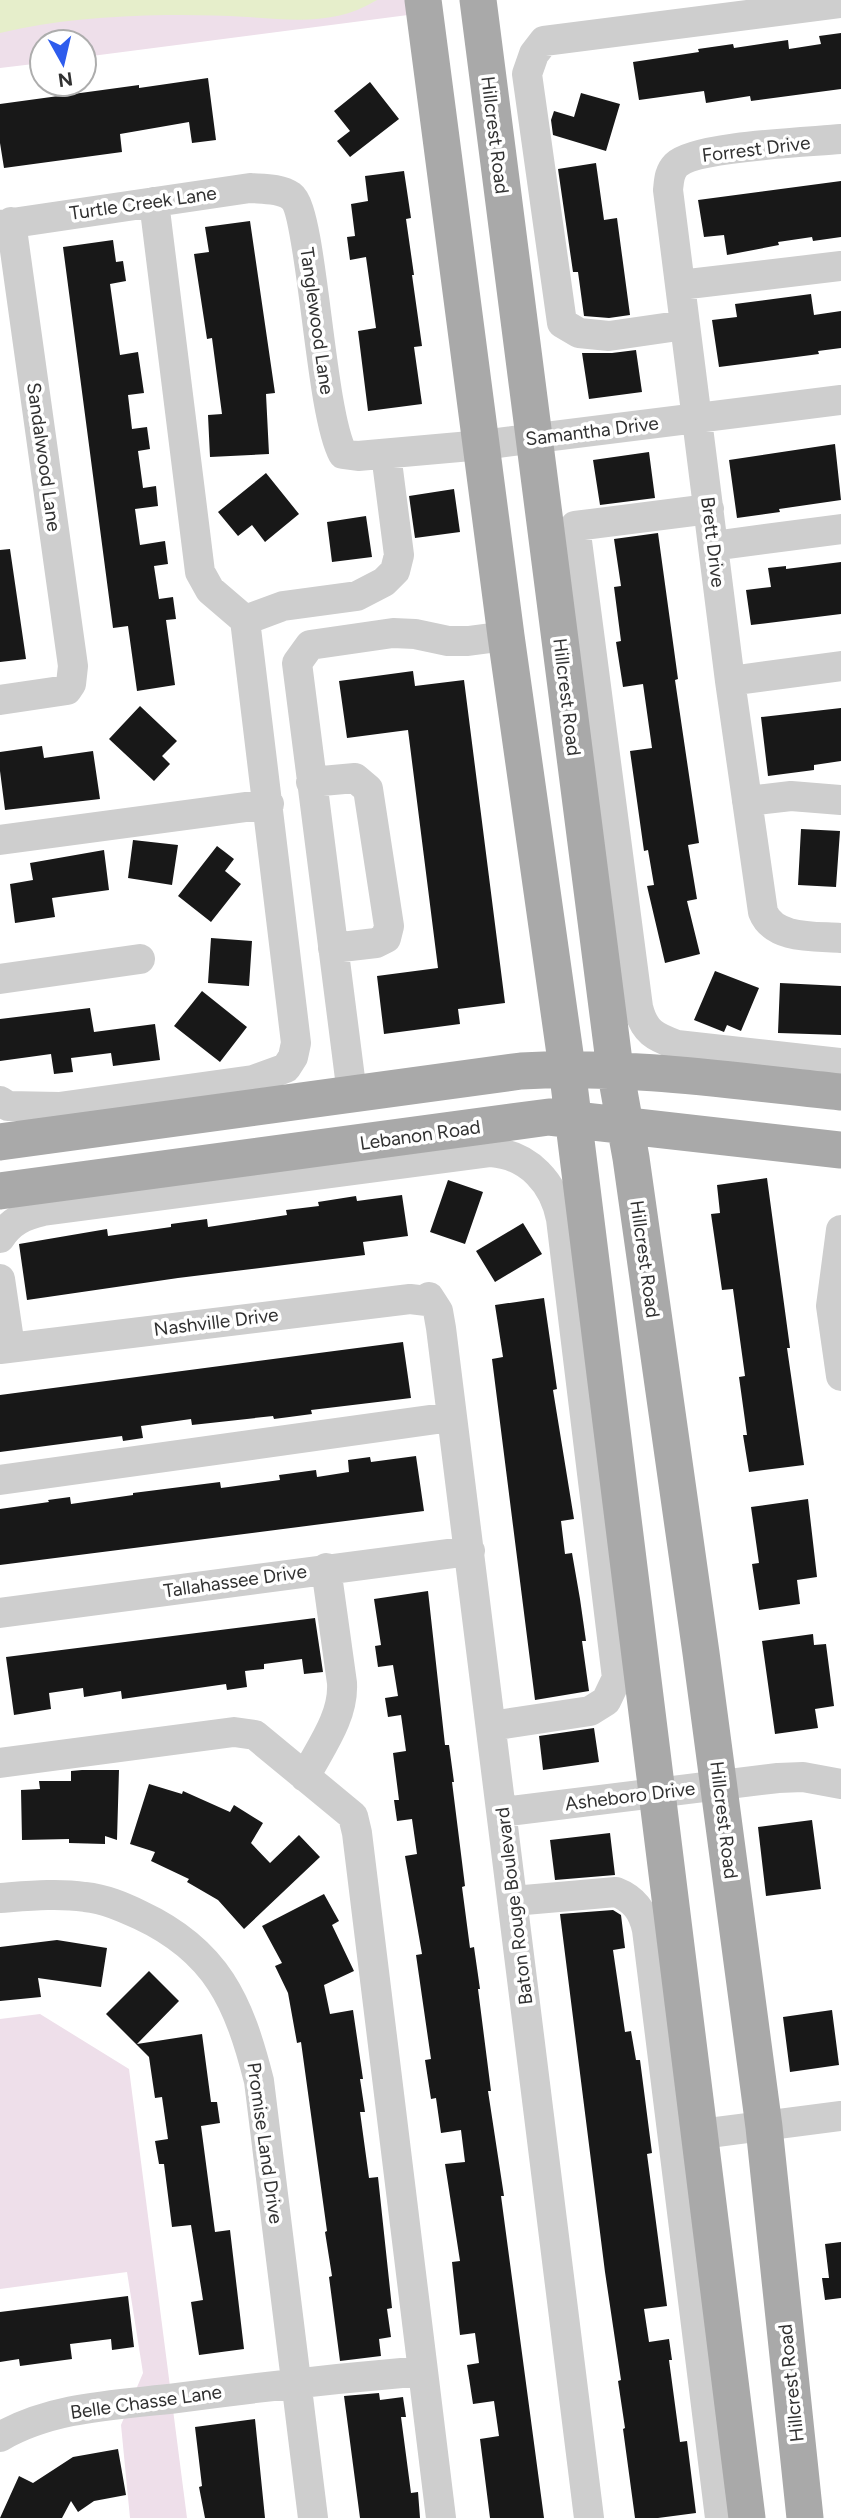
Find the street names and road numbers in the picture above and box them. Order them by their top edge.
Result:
street label: Hillcrest Road [476,75,514,195]
street label: Forrest Drive [700,131,812,167]
street label: Turtle Creek Lane [68,181,218,225]
street label: Tanglewood Lane [295,246,339,396]
street label: Sandalwood Lane [22,381,66,533]
street label: Samantha Drive [524,411,660,451]
street label: Brett Drive [696,495,730,589]
street label: Hillcrest Road [548,637,586,757]
street label: Lebanon Road [358,1115,482,1155]
street label: Hillcrest Road [625,1199,665,1319]
street label: Nashville Drive [152,1303,280,1341]
street label: Tallahassee Drive [162,1560,308,1602]
street label: Hillcrest Road [705,1760,743,1880]
street label: Asheboro Drive [564,1777,696,1815]
street label: Baton Rouge Boulevard [490,1806,538,2006]
street label: Promise Land Drive [242,2061,288,2225]
street label: Hillcrest Road [773,2323,809,2443]
street label: Belle Chasse Lane [69,2380,223,2424]

